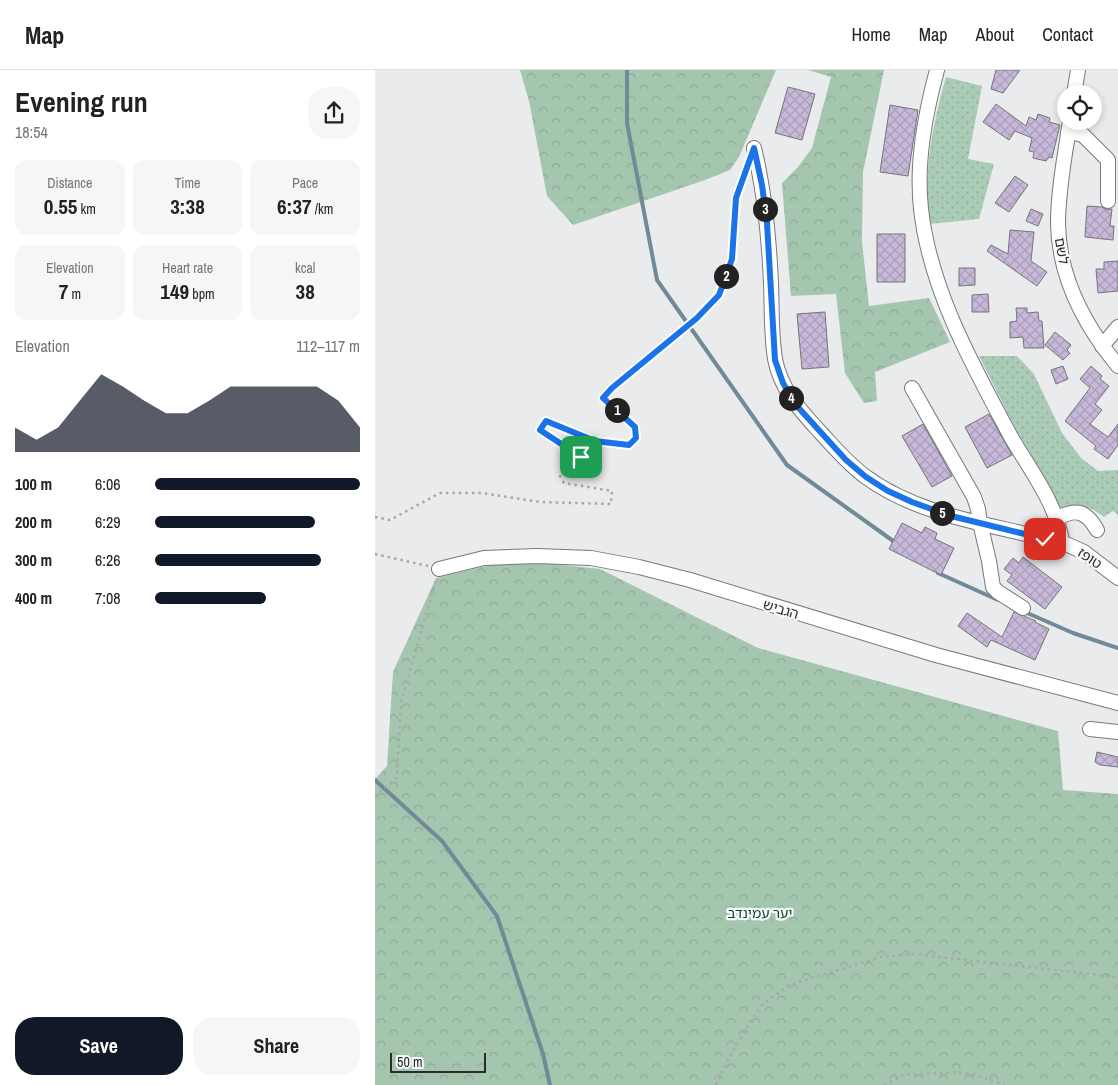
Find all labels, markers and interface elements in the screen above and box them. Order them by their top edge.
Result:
text: Map [25,19,64,51]
text: Home [851,22,891,47]
text: Map [919,22,948,47]
text: About [976,22,1014,47]
text: Contact [1042,22,1093,47]
text: Evening run [15,83,148,121]
map controls [1057,85,1102,130]
button: locate [1057,85,1102,130]
button: share [308,87,360,139]
text: 18:54 [15,121,48,143]
text: Distance [47,174,92,192]
text: Time [175,174,200,192]
text: Pace [292,174,318,192]
text: 0.55 [44,192,77,221]
text: 3:38 [170,192,205,221]
text: 6:37 [277,192,312,221]
pin: 3 [753,196,777,222]
text: km [77,200,96,218]
text: /km [312,200,333,218]
text: 3 [762,200,769,218]
street label: לשם [1051,236,1073,266]
text: Elevation [46,259,94,277]
text: Heart rate [162,259,213,277]
text: kcal [295,259,315,277]
pin: 2 [713,264,739,288]
text: 2 [723,267,730,285]
text: 7 [59,277,68,306]
text: 149 [160,277,189,306]
text: 38 [296,277,315,306]
text: m [68,285,81,303]
text: bpm [189,285,215,303]
text: Elevation [15,335,70,357]
text: 112–117 m [296,335,360,357]
pin: 4 [779,386,803,410]
text: 4 [788,389,795,407]
pin: 1 [605,398,629,422]
text: 1 [614,401,621,419]
pin [560,436,602,478]
icon: arrive [567,443,595,471]
text: 100 m [15,473,52,495]
text: 6:06 [95,473,121,495]
pin: 5 [929,500,955,526]
text: 5 [939,504,946,522]
text: 200 m [15,511,52,533]
text: 6:29 [95,511,121,533]
pin [1024,518,1066,560]
icon: check [1031,525,1059,553]
street label: טופז [1074,543,1106,573]
text: 300 m [15,549,52,571]
text: 6:26 [95,549,121,571]
text: 400 m [15,587,52,609]
text: 7:08 [95,587,121,609]
street label: הגביש [761,595,801,623]
park label: יער עמינדב [728,904,792,922]
button: Save [15,1017,183,1075]
button: Share [193,1017,360,1075]
scale bar [390,1050,486,1073]
text: 50 m [397,1053,423,1071]

